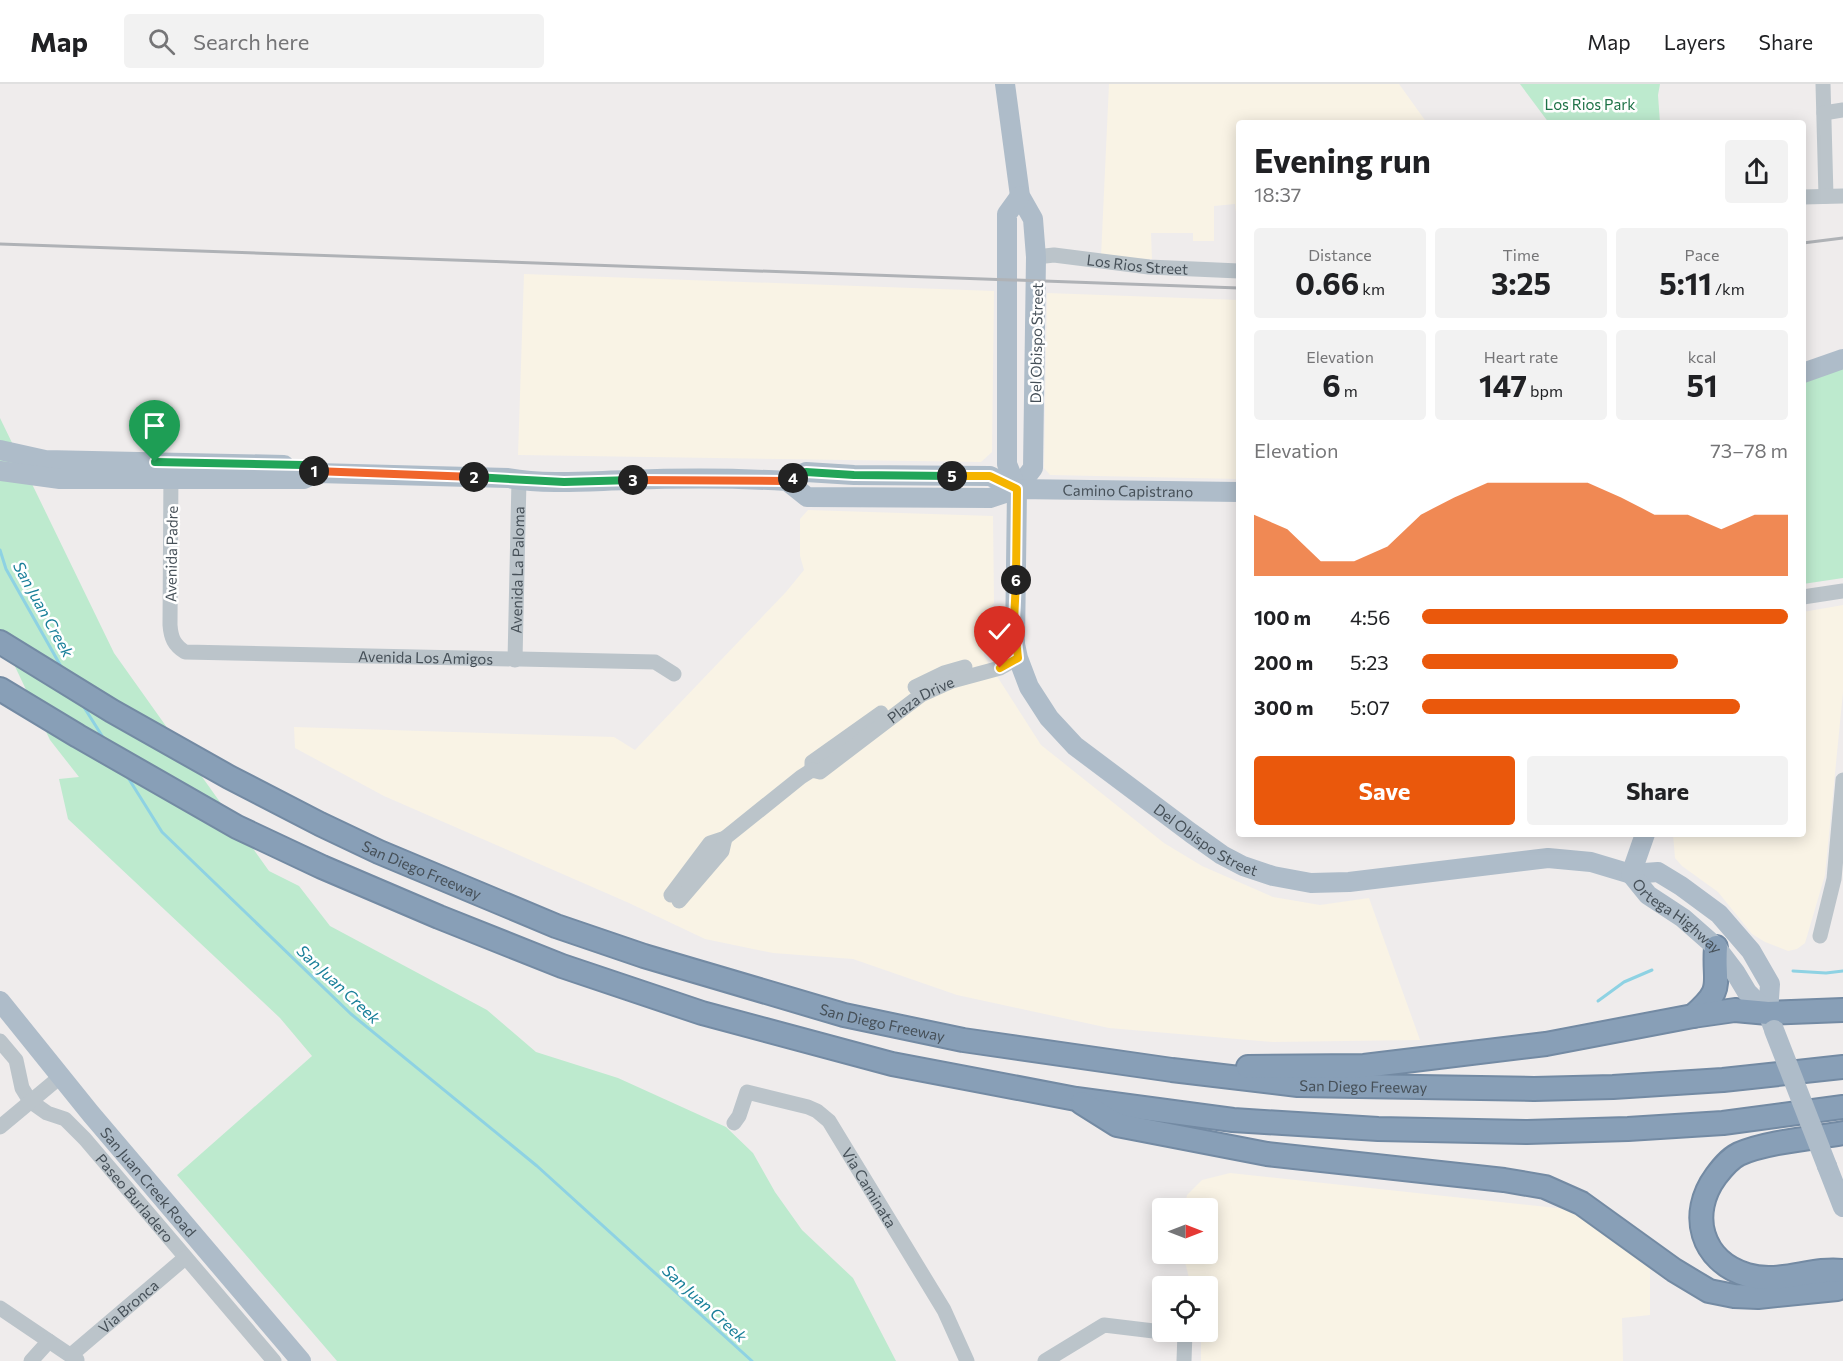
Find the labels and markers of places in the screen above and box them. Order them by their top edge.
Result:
pin [129,400,180,462]
pin: 1 [299,456,329,486]
pin: 5 [937,461,967,491]
pin: 2 [459,462,489,492]
pin: 4 [778,463,808,493]
pin: 3 [618,465,648,495]
pin: 6 [1001,565,1031,595]
pin [974,606,1025,668]

